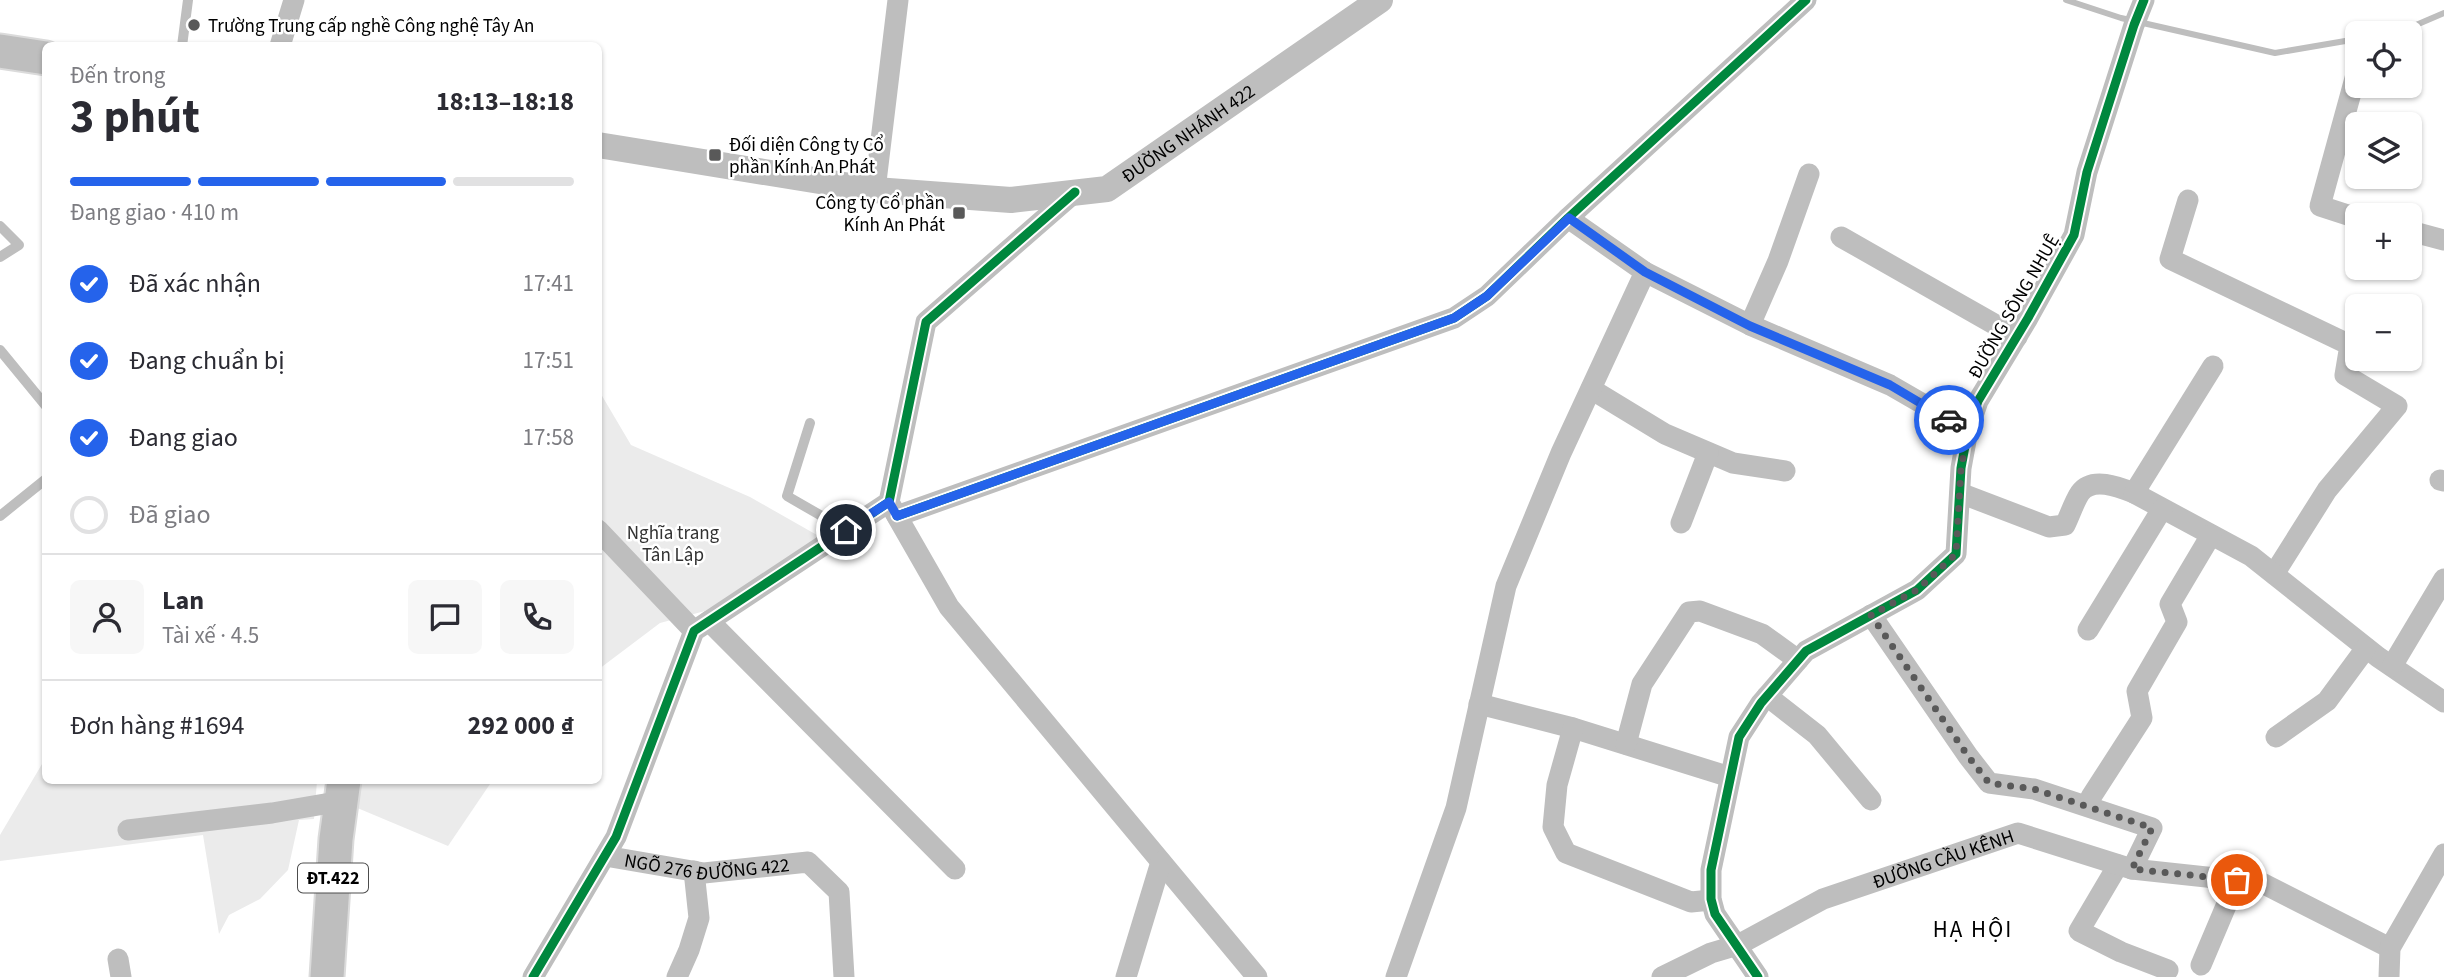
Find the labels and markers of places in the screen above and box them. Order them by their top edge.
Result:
place label: Trường Trung cấp nghề Công nghệ Tây An [208,13,534,40]
marker: Trường Trung cấp nghề Công nghệ Tây An [186,17,202,33]
place label: Đối diện Công ty Cổ phần Kính An Phát [729,132,884,181]
marker: Đối diện Công ty Cổ phần Kính An Phát [707,147,723,163]
place label: Công ty Cổ phần Kính An Phát [815,190,946,239]
marker: Công ty Cổ phần Kính An Phát [951,205,967,221]
pin [816,500,876,560]
pin [2207,850,2267,910]

